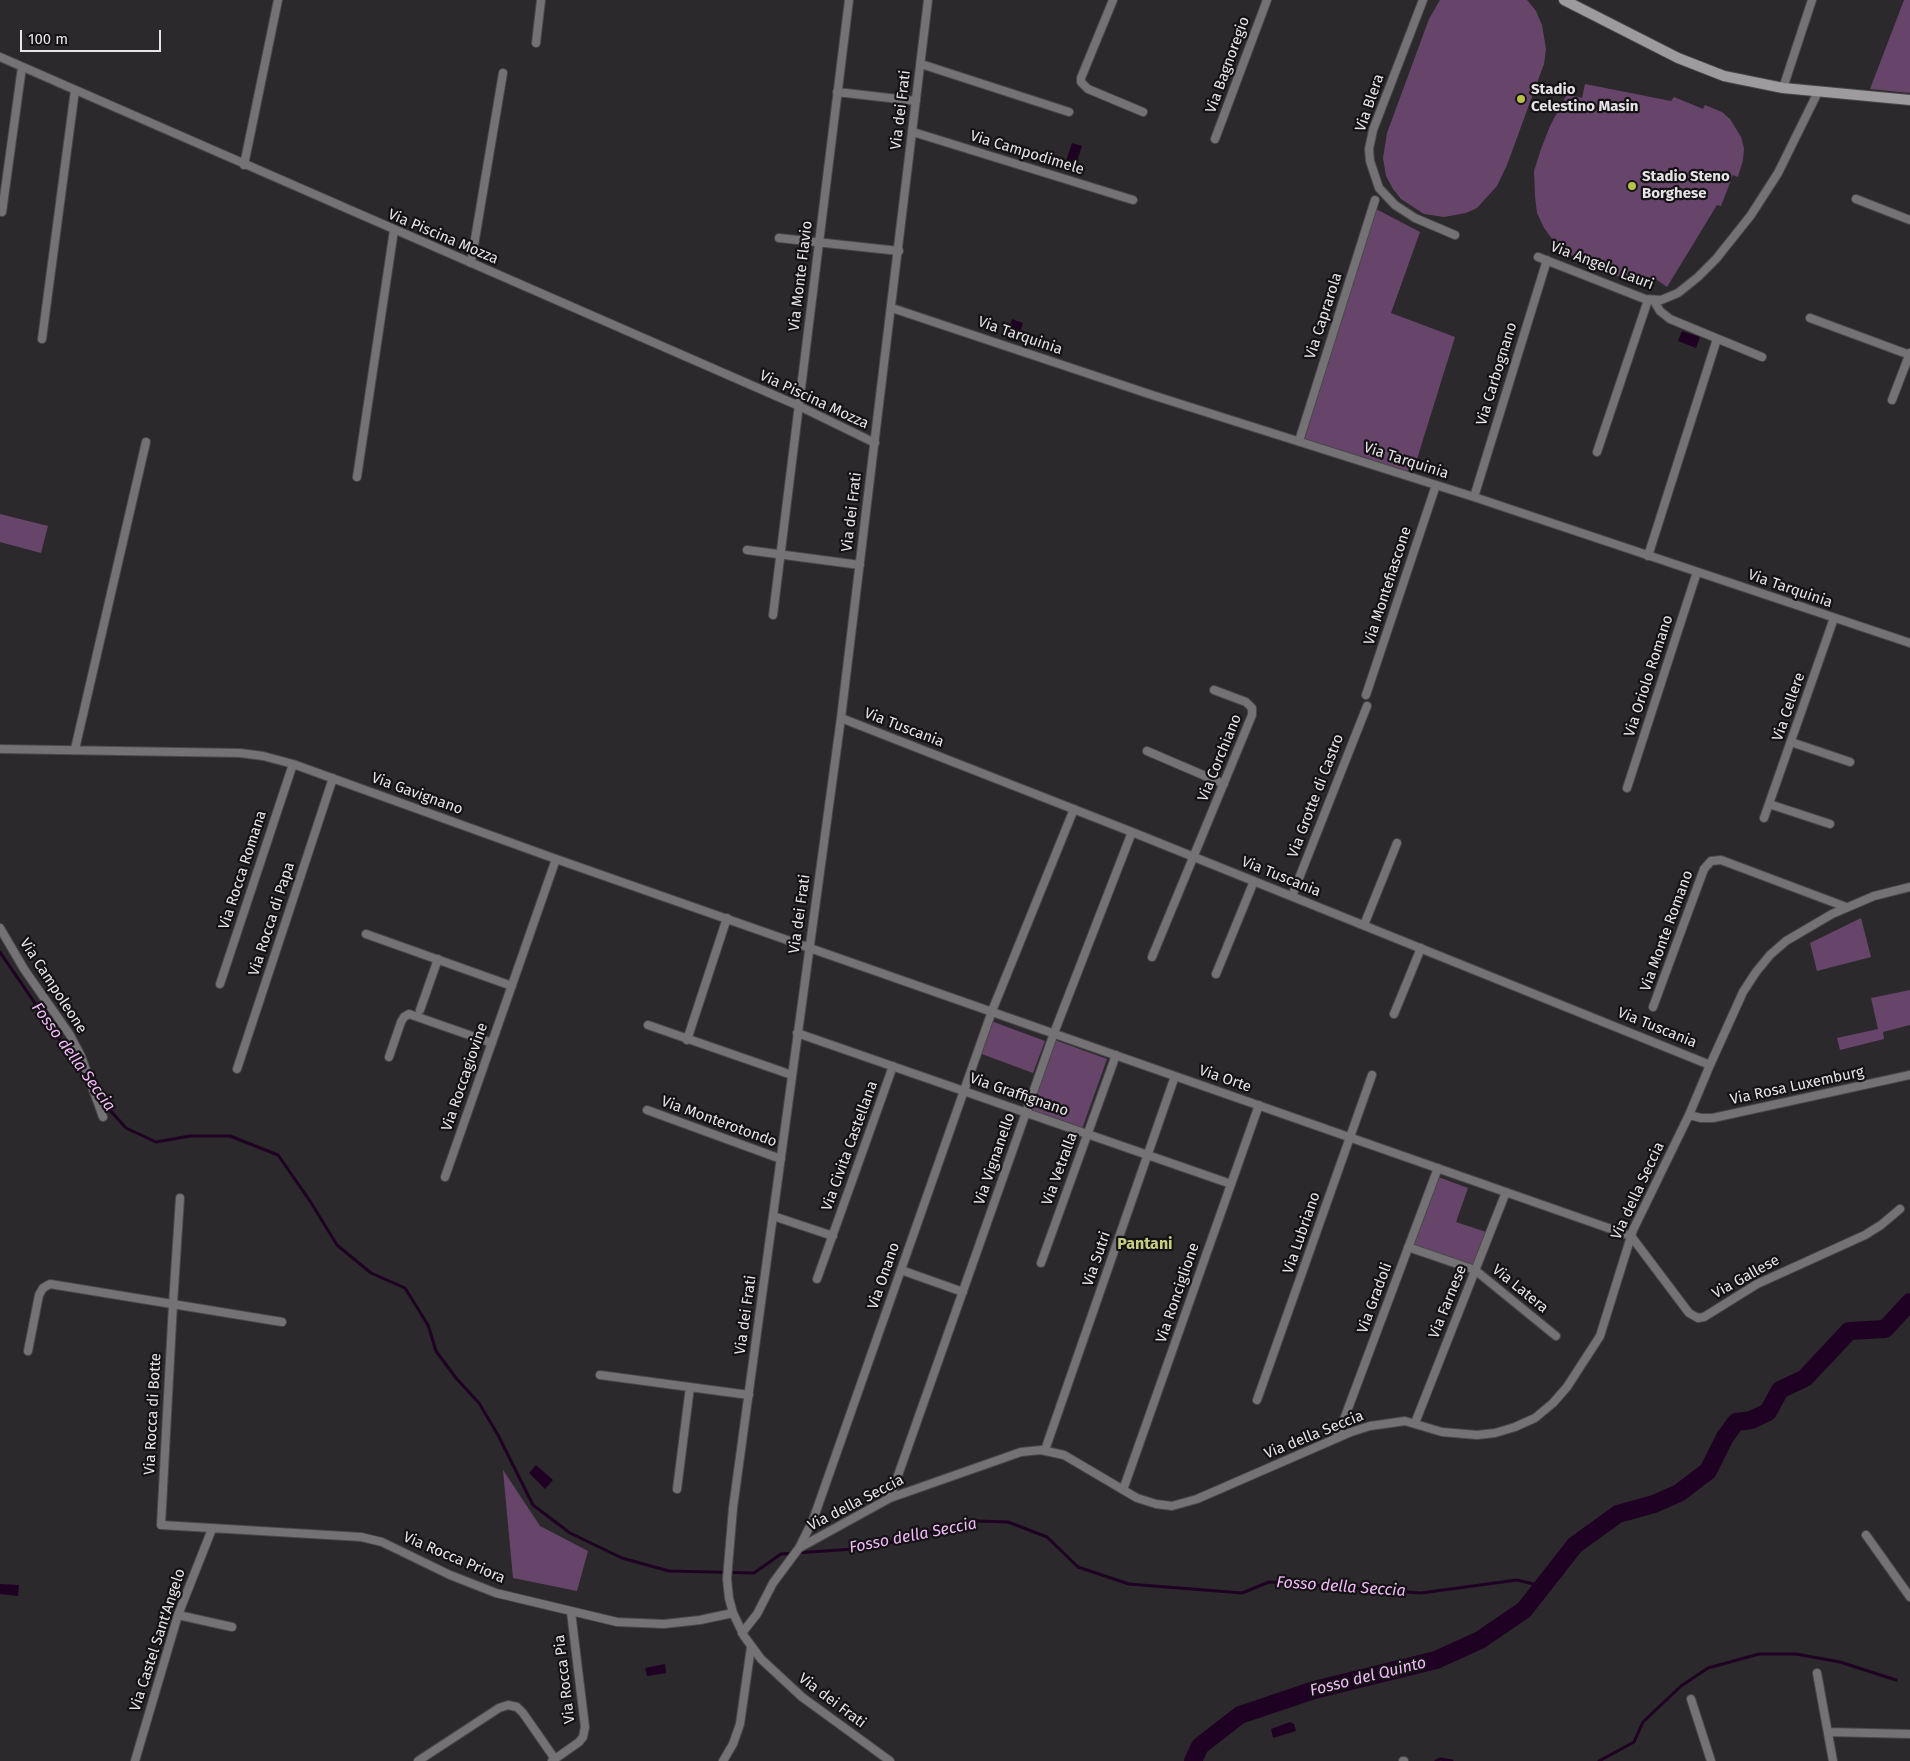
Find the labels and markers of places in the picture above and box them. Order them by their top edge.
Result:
place label: Stadio Celestino Masin [1531,81,1638,116]
marker: Stadio Celestino Masin [1515,93,1527,105]
place label: Stadio Steno Borghese [1642,168,1730,203]
marker: Stadio Steno Borghese [1626,180,1638,192]

